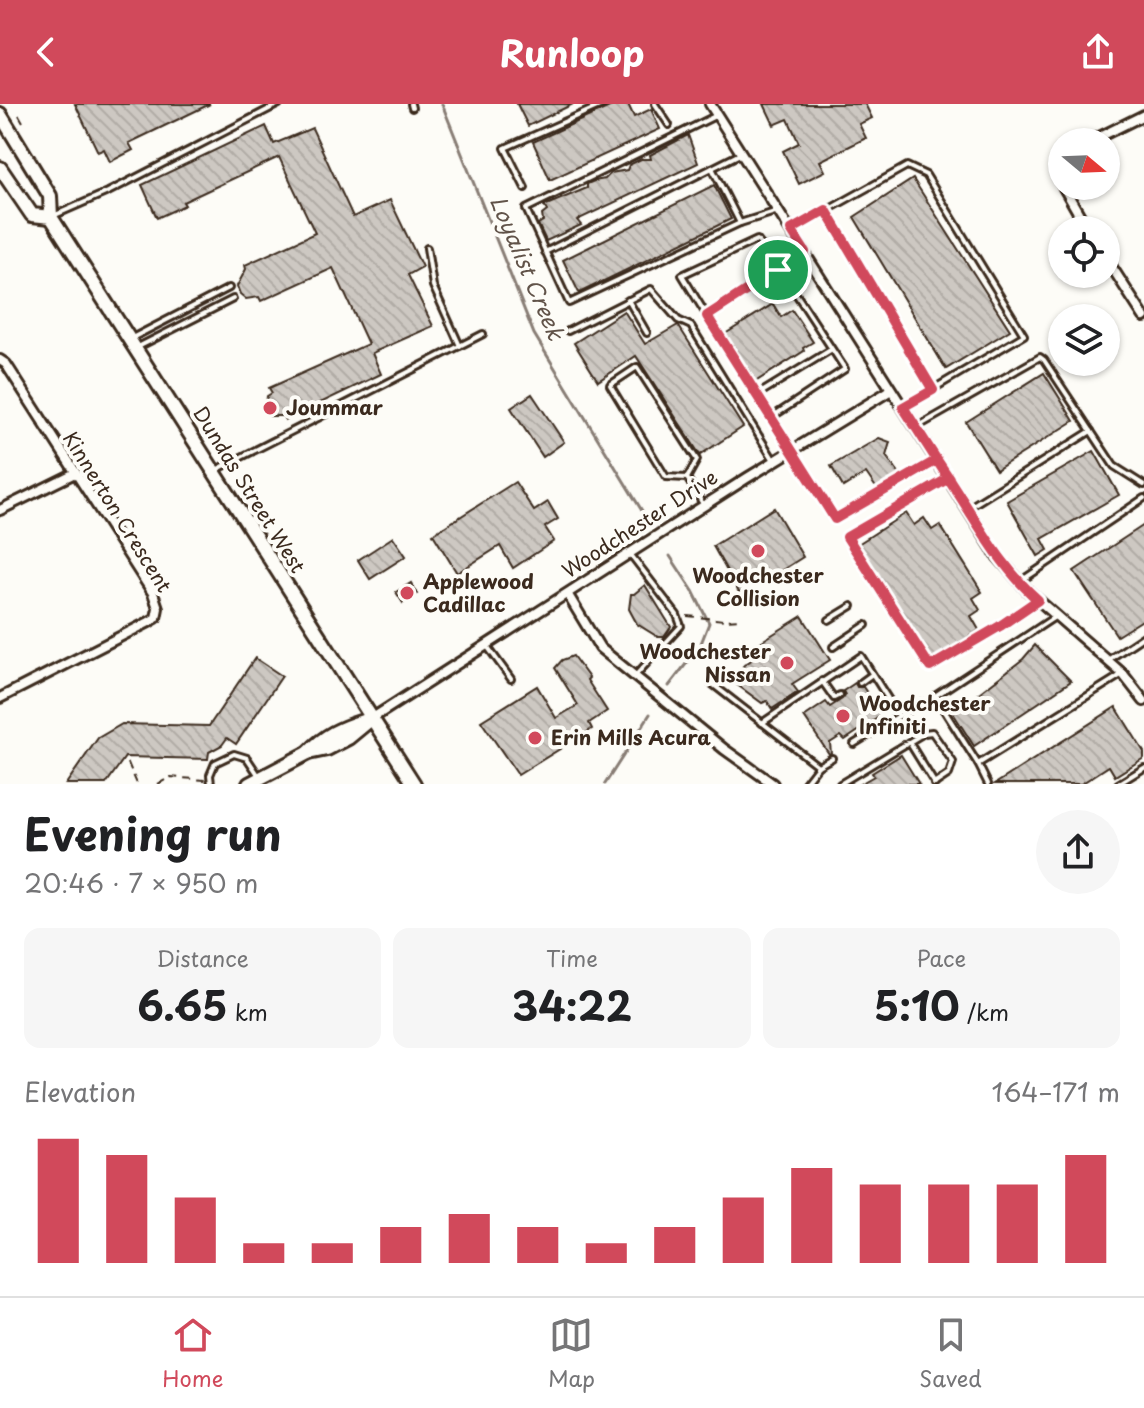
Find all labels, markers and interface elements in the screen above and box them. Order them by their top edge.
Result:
text: Runloop [499,25,645,79]
icon: back [24,30,68,74]
icon: share [1076,30,1120,74]
north arrow [1048,128,1120,200]
map controls [1048,128,1120,376]
water label: Loyalist Creek [483,190,574,346]
button: locate [1048,216,1120,288]
pin [744,236,812,304]
icon: arrive [756,248,800,292]
button: layers [1048,304,1120,376]
place label: Joummar [286,392,384,422]
marker: Joummar [261,399,279,417]
street label: Dundas Street West [186,400,313,579]
street label: Kinnerton Crescent [56,425,180,598]
street label: Woodchester Drive [556,461,723,585]
marker: Woodchester Collision [749,542,767,560]
place label: Woodchester Collision [692,560,824,613]
place label: Applewood Cadillac [423,566,534,619]
marker: Applewood Cadillac [398,584,416,602]
place label: Woodchester Nissan [639,636,772,689]
marker: Woodchester Nissan [778,654,796,672]
place label: Woodchester Infiniti [859,688,991,741]
marker: Woodchester Infiniti [834,707,852,725]
place label: Erin Mills Acura [551,722,711,752]
marker: Erin Mills Acura [526,729,544,747]
text: Evening run [24,800,282,866]
button: share [1036,810,1120,894]
text: 20:46 · 7 × 950 m [24,863,258,902]
text: Distance [157,941,249,974]
text: Time [546,941,598,974]
text: Pace [917,941,966,974]
text: 6.65 [137,974,228,1035]
text: 34:22 [512,974,632,1035]
text: 5:10 [874,974,960,1035]
text: km [228,995,268,1028]
text: /km [960,995,1009,1028]
text: Elevation [24,1072,136,1111]
text: 164–171 m [991,1072,1120,1111]
tab: Home [162,1313,223,1394]
tab: Map [548,1313,595,1394]
tab: Saved [919,1313,982,1394]

